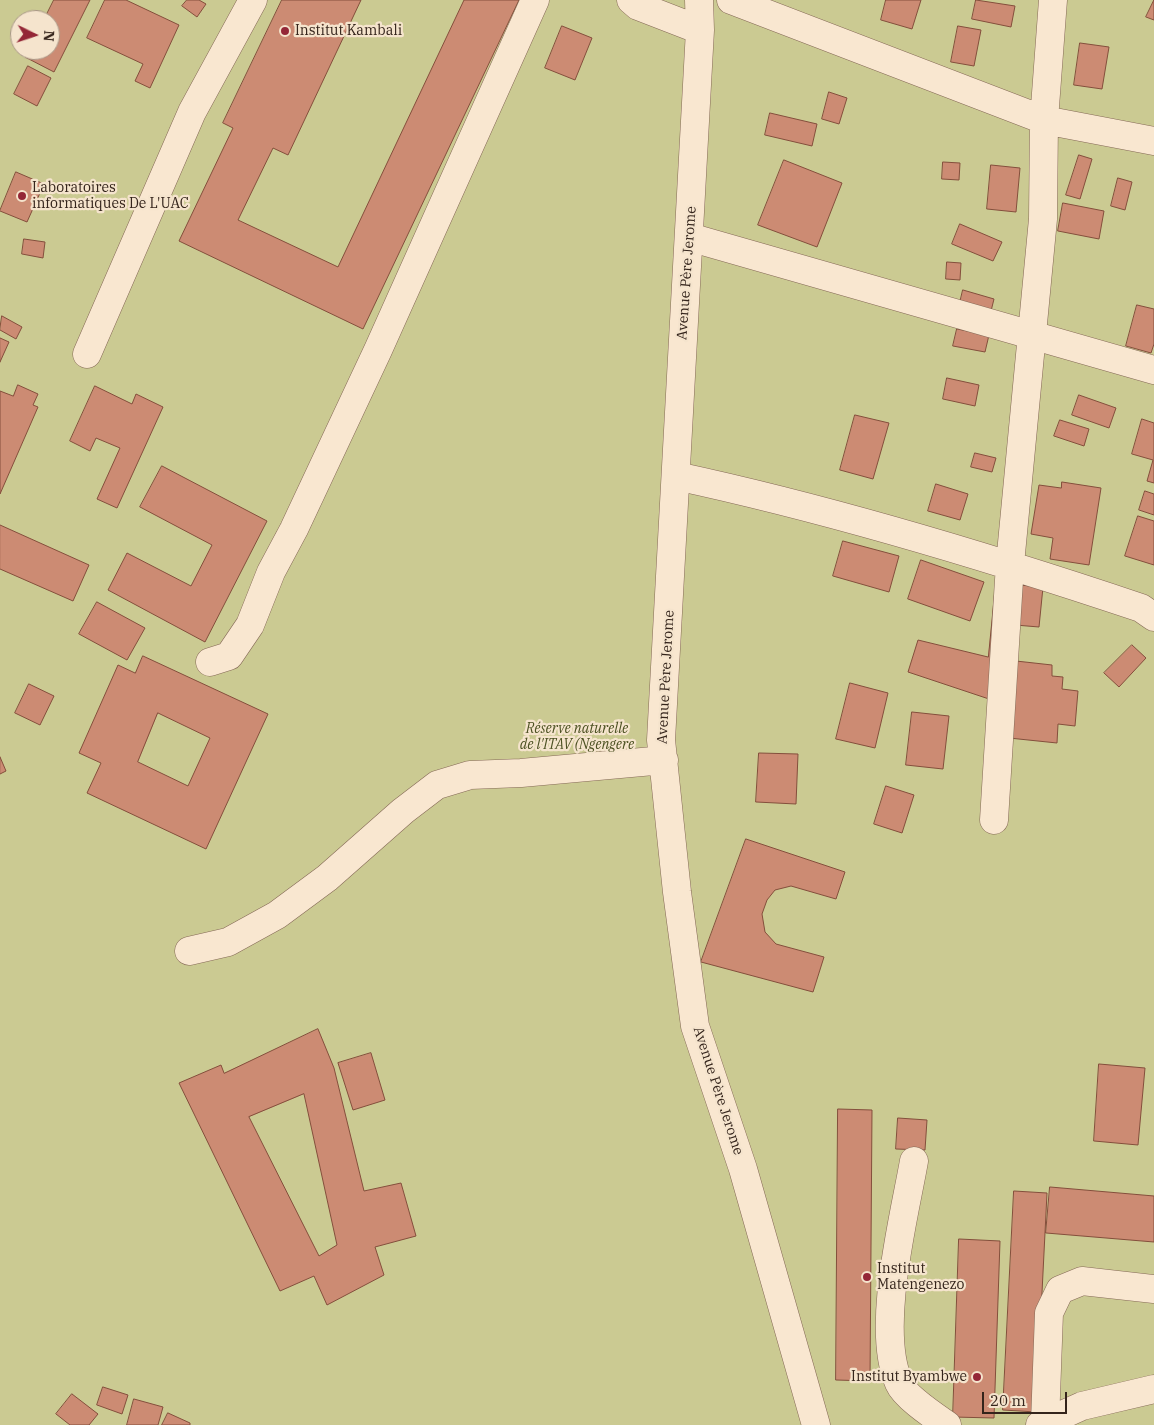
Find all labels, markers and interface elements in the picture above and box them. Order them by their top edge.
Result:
north arrow [10,10,60,60]
place label: Institut Kambali [295,23,402,39]
marker: Institut Kambali [279,25,291,37]
text: N [40,30,58,42]
place label: Laboratoires informatiques De L'UAC [32,180,189,212]
marker: Laboratoires informatiques De L'UAC [16,190,28,202]
street label: Avenue Père Jerome [674,206,700,340]
street label: Avenue Père Jerome [654,610,678,744]
park label: Réserve naturelle de l'ITAV (Ngengere [520,721,634,754]
street label: Avenue Père Jerome [689,1025,747,1157]
place label: Institut Matengenezo [877,1261,964,1294]
marker: Institut Matengenezo [861,1271,873,1283]
place label: Institut Byambwe [851,1369,967,1385]
marker: Institut Byambwe [971,1371,983,1383]
scale bar [984,1382,1069,1414]
text: 20 m [990,1391,1026,1410]

